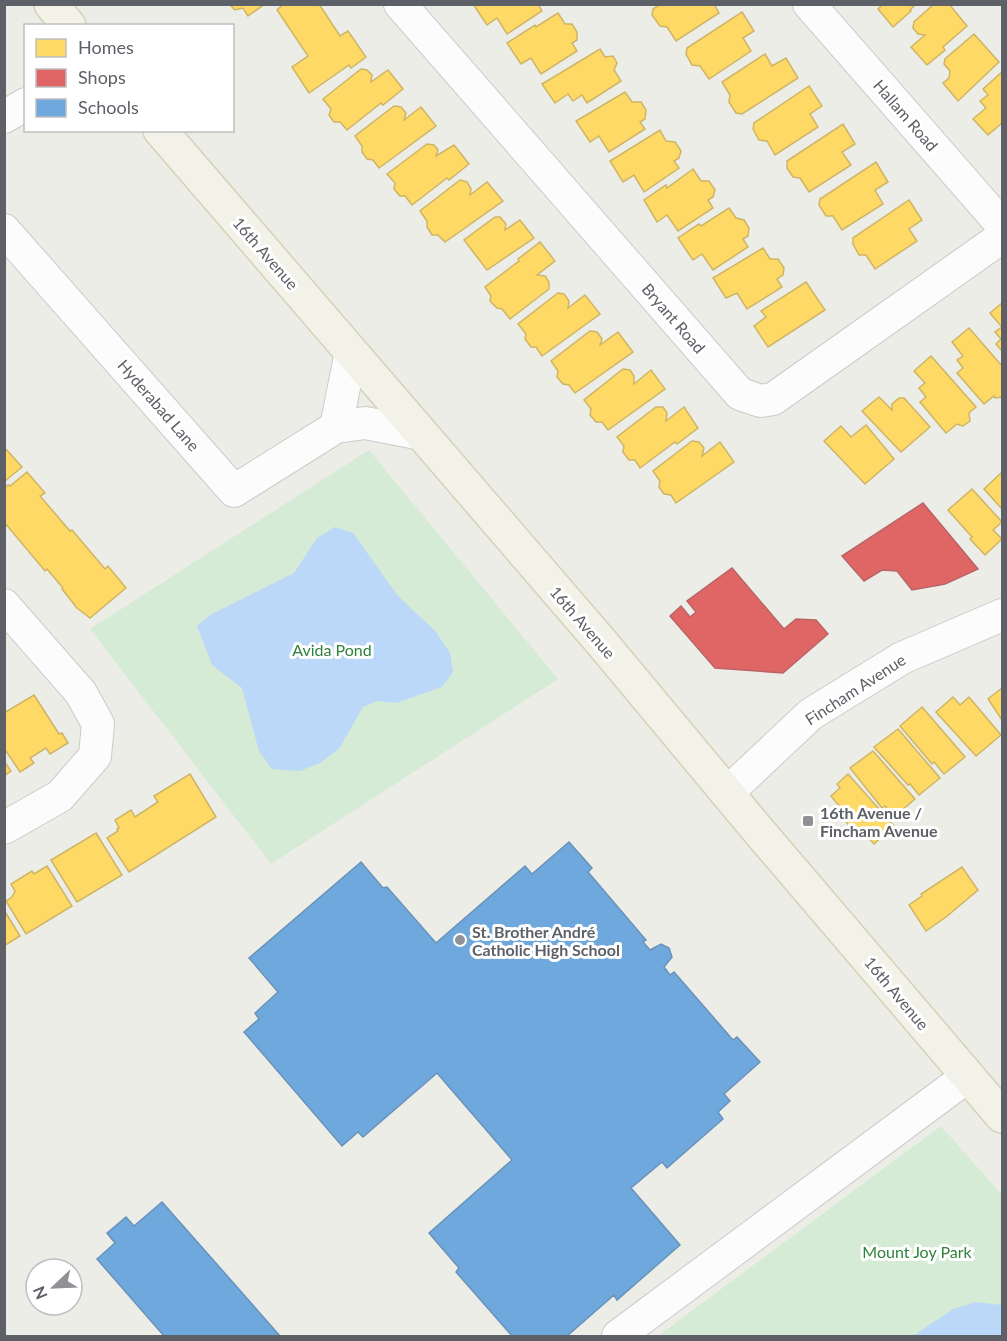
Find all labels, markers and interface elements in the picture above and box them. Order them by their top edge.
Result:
legend [24,24,234,132]
text: Homes [78,36,134,58]
text: Shops [78,66,126,88]
street label: Hallam Road [870,75,942,155]
text: Schools [78,96,139,118]
street label: 16th Avenue [229,213,303,293]
street label: Bryant Road [639,279,709,357]
street label: Hyderabad Lane [114,356,204,454]
street label: 16th Avenue [546,582,620,662]
park label: Avida Pond [292,640,372,659]
street label: Fincham Avenue [801,649,909,729]
place label: 16th Avenue / Fincham Avenue [820,803,938,840]
marker: 16th Avenue / Fincham Avenue [801,814,815,828]
place label: St. Brother André Catholic High School [472,922,620,959]
marker: St. Brother André Catholic High School [453,933,467,947]
street label: 16th Avenue [861,953,933,1033]
park label: Mount Joy Park [862,1242,973,1261]
north arrow [24,1257,84,1317]
text: N [29,1284,51,1302]

